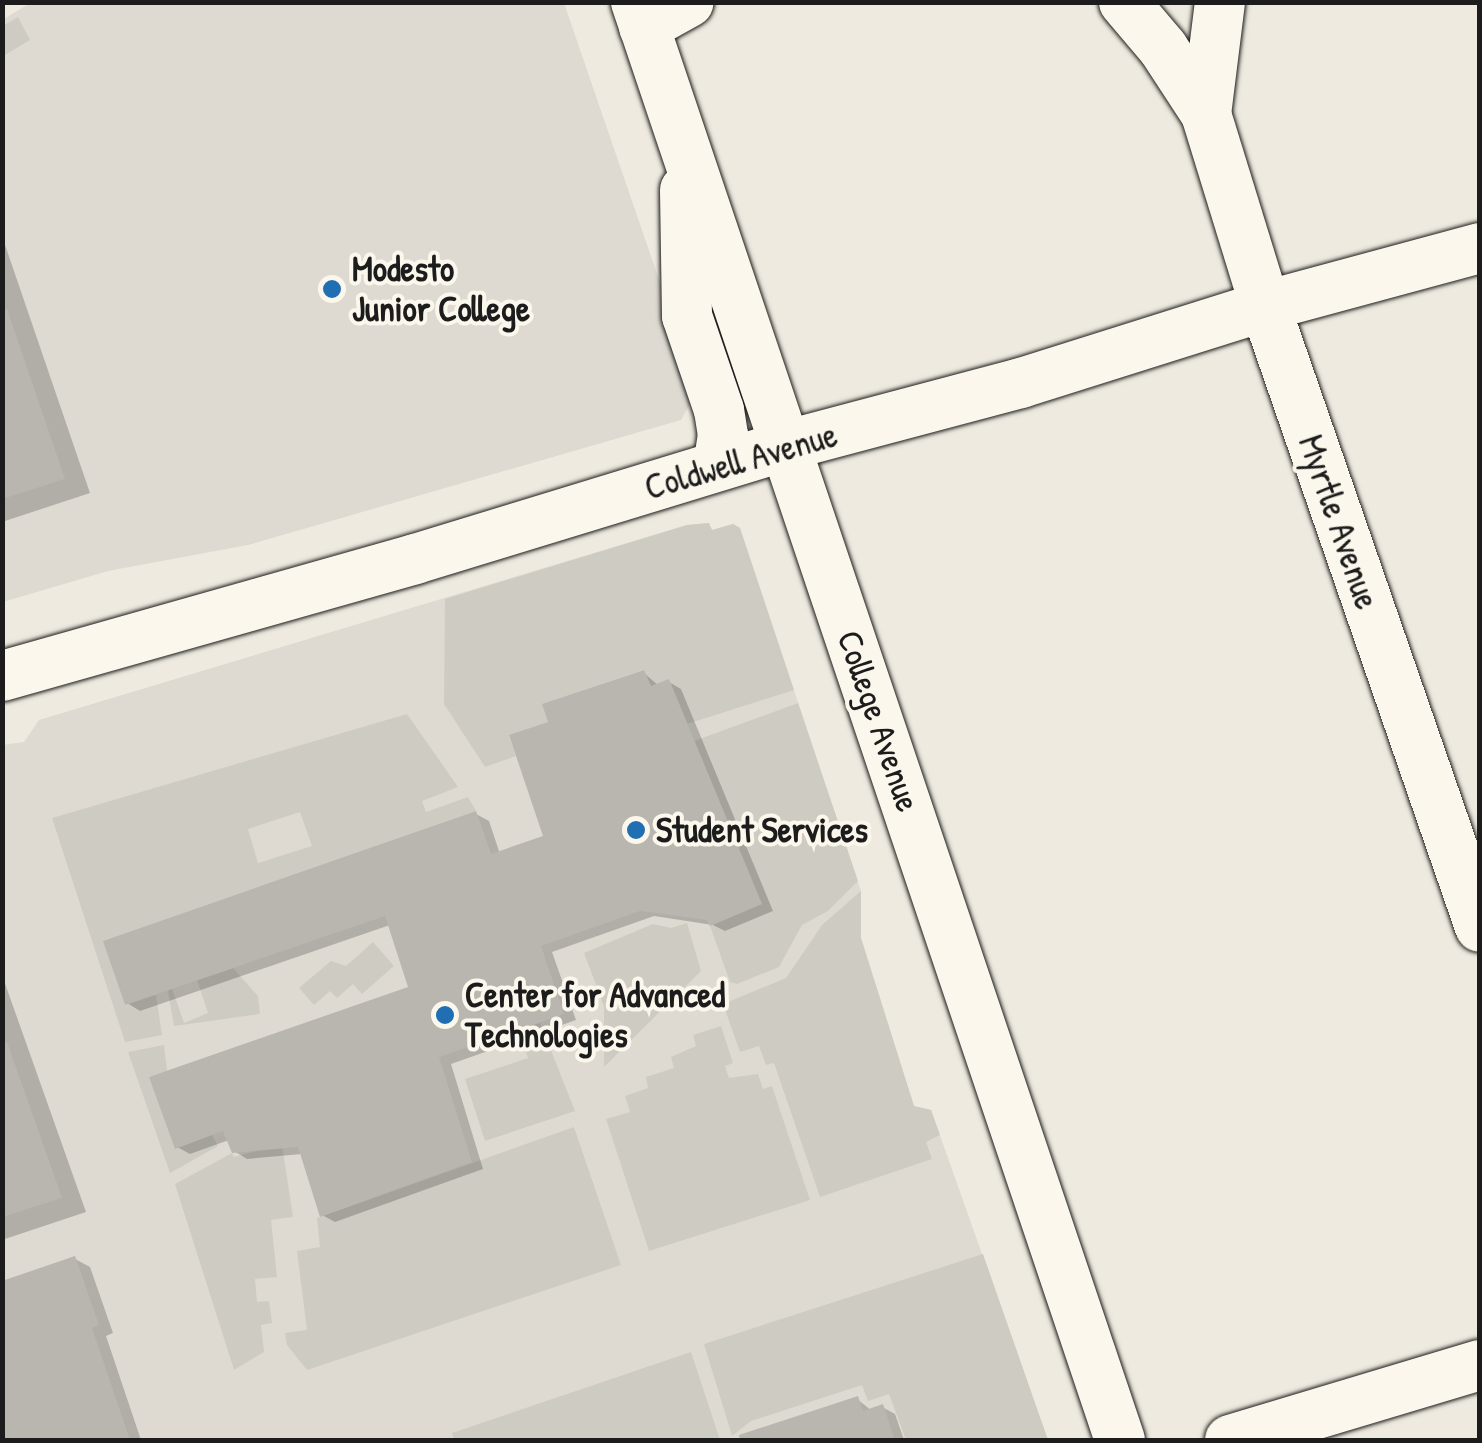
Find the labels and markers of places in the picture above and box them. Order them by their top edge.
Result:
place label: Modesto Junior College [352,248,530,330]
marker: Modesto Junior College [321,278,343,300]
place label: Student Services [656,809,868,851]
marker: Student Services [625,819,647,841]
place label: Center for Advanced Technologies [465,974,725,1056]
marker: Center for Advanced Technologies [434,1004,456,1026]

